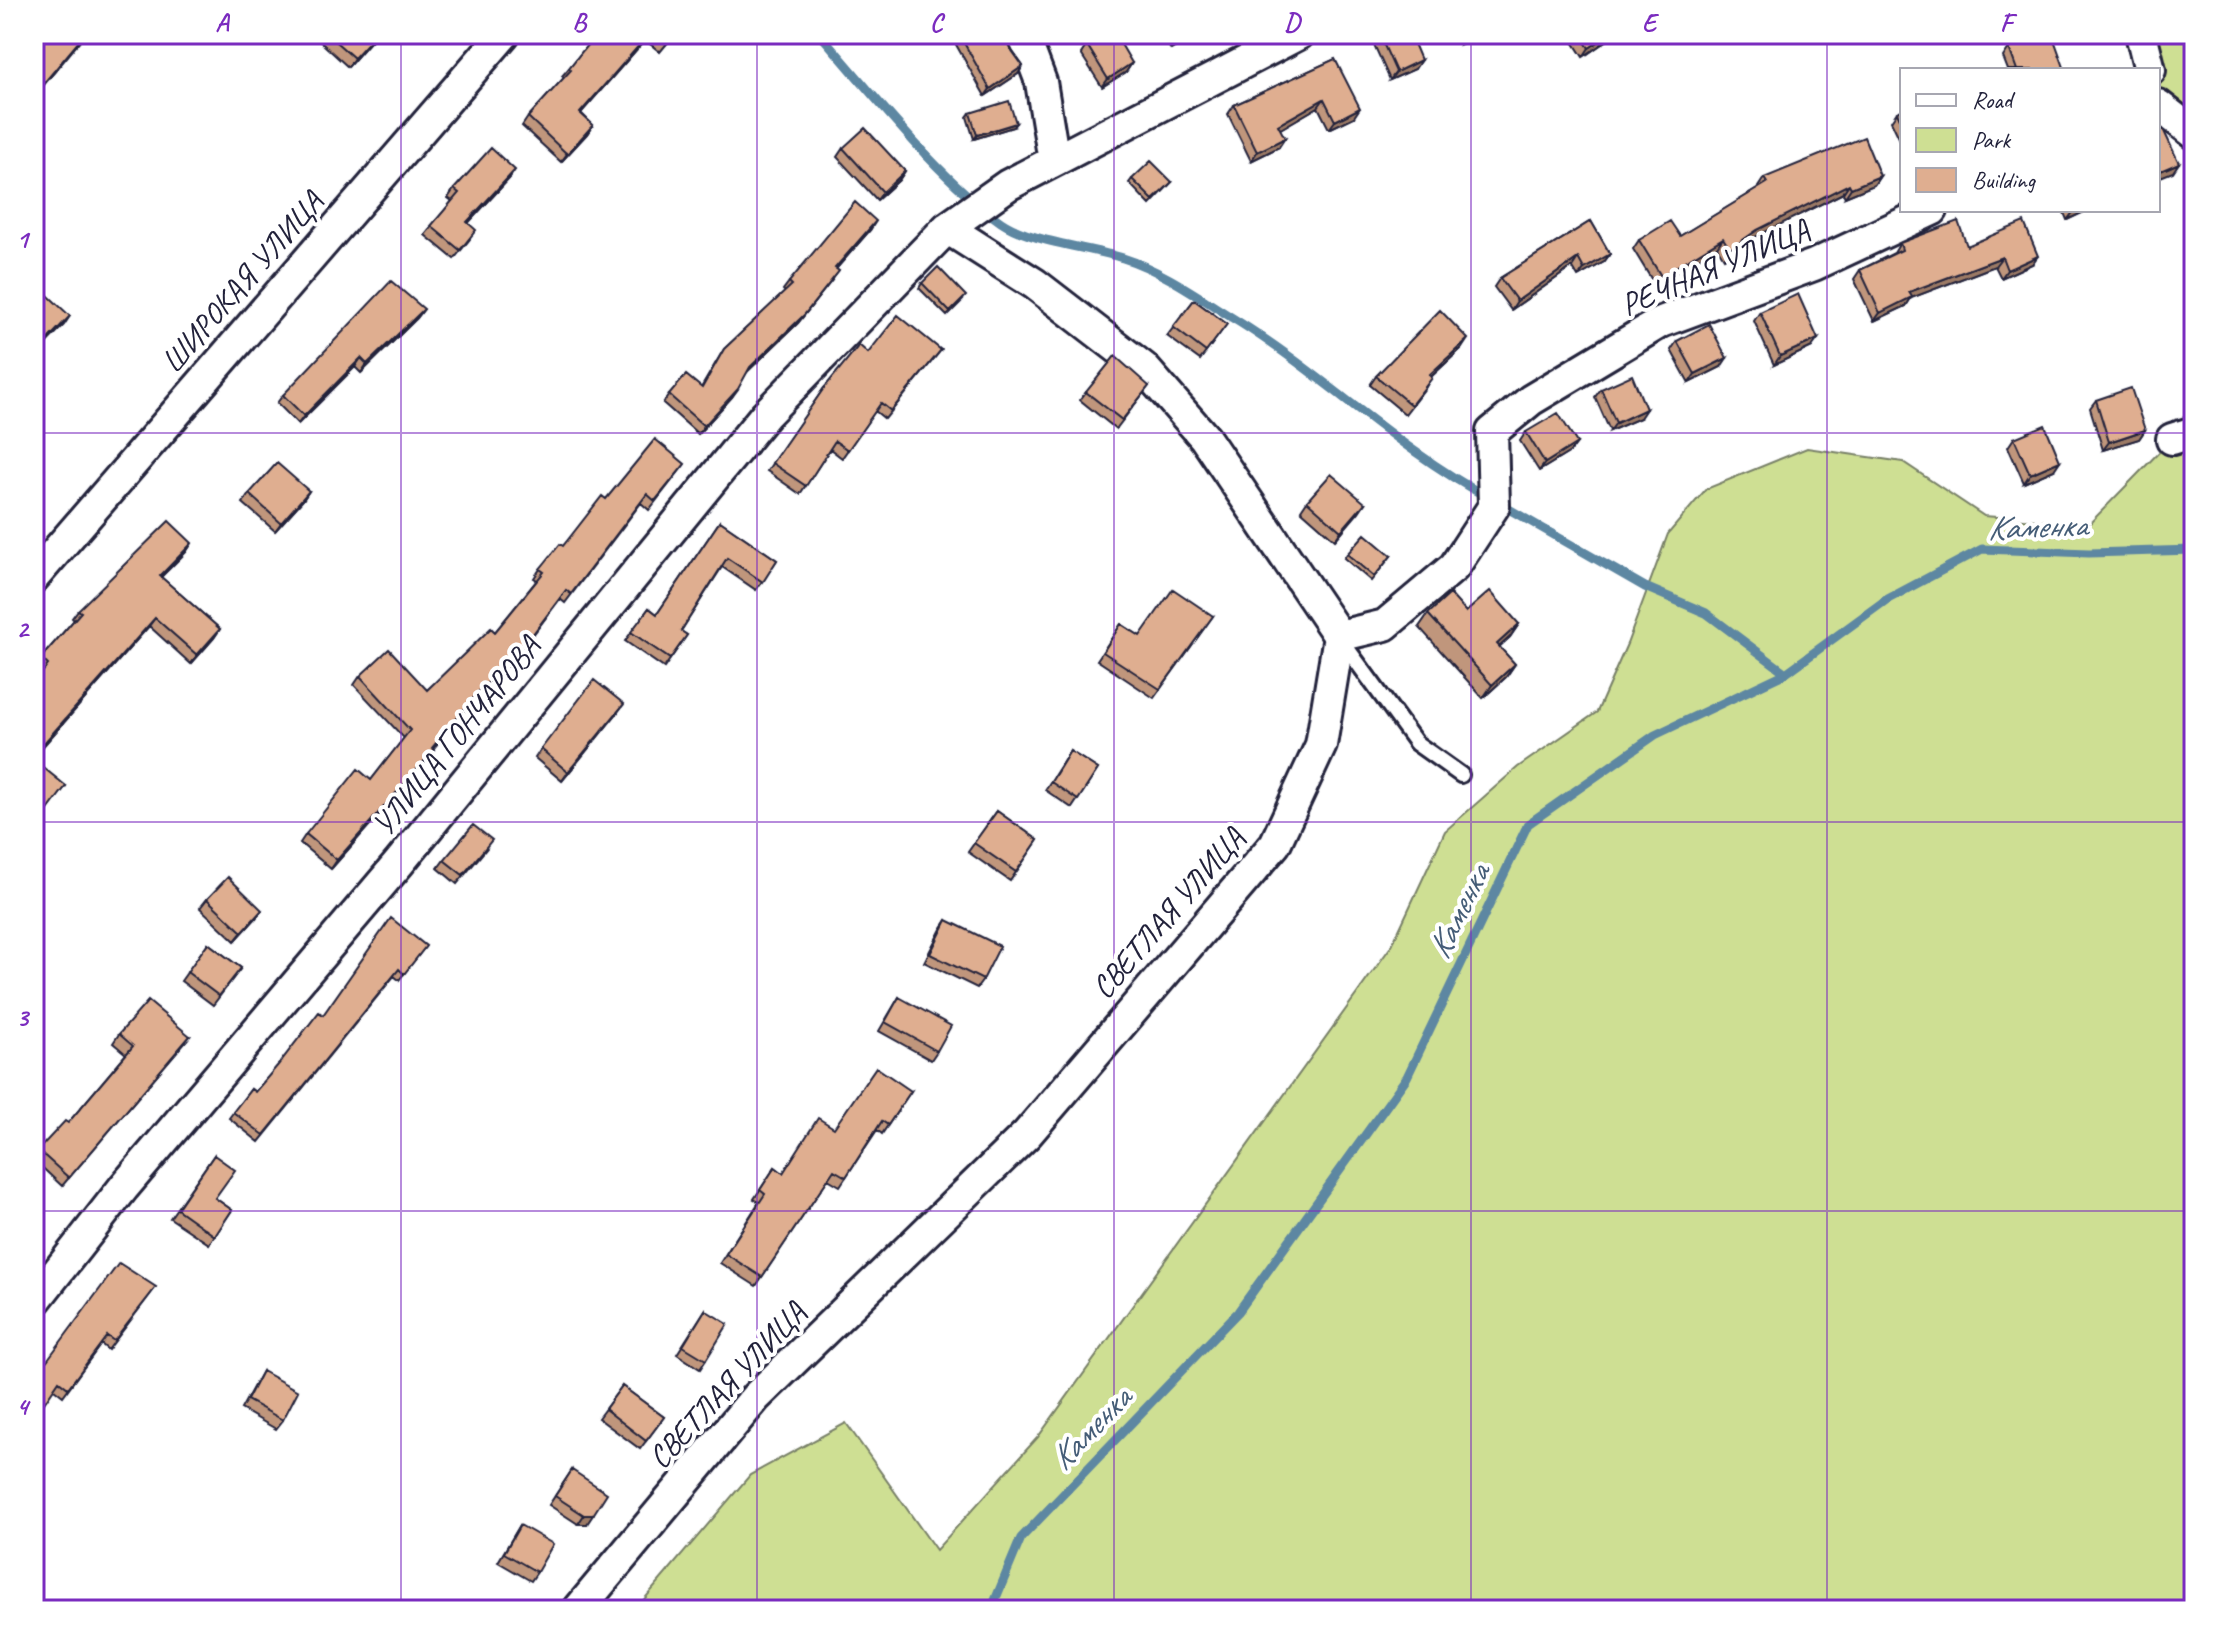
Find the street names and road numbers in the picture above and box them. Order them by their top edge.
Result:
street label: ШИРОКАЯ УЛИЦА [152,181,333,381]
street label: РЕЧНАЯ УЛИЦА [1615,209,1816,325]
street label: УЛИЦА ГОНЧАРОВА [363,626,550,844]
street label: СВЕТЛАЯ УЛИЦА [1082,818,1254,1007]
street label: СВЕТЛАЯ УЛИЦА [639,1292,815,1477]

